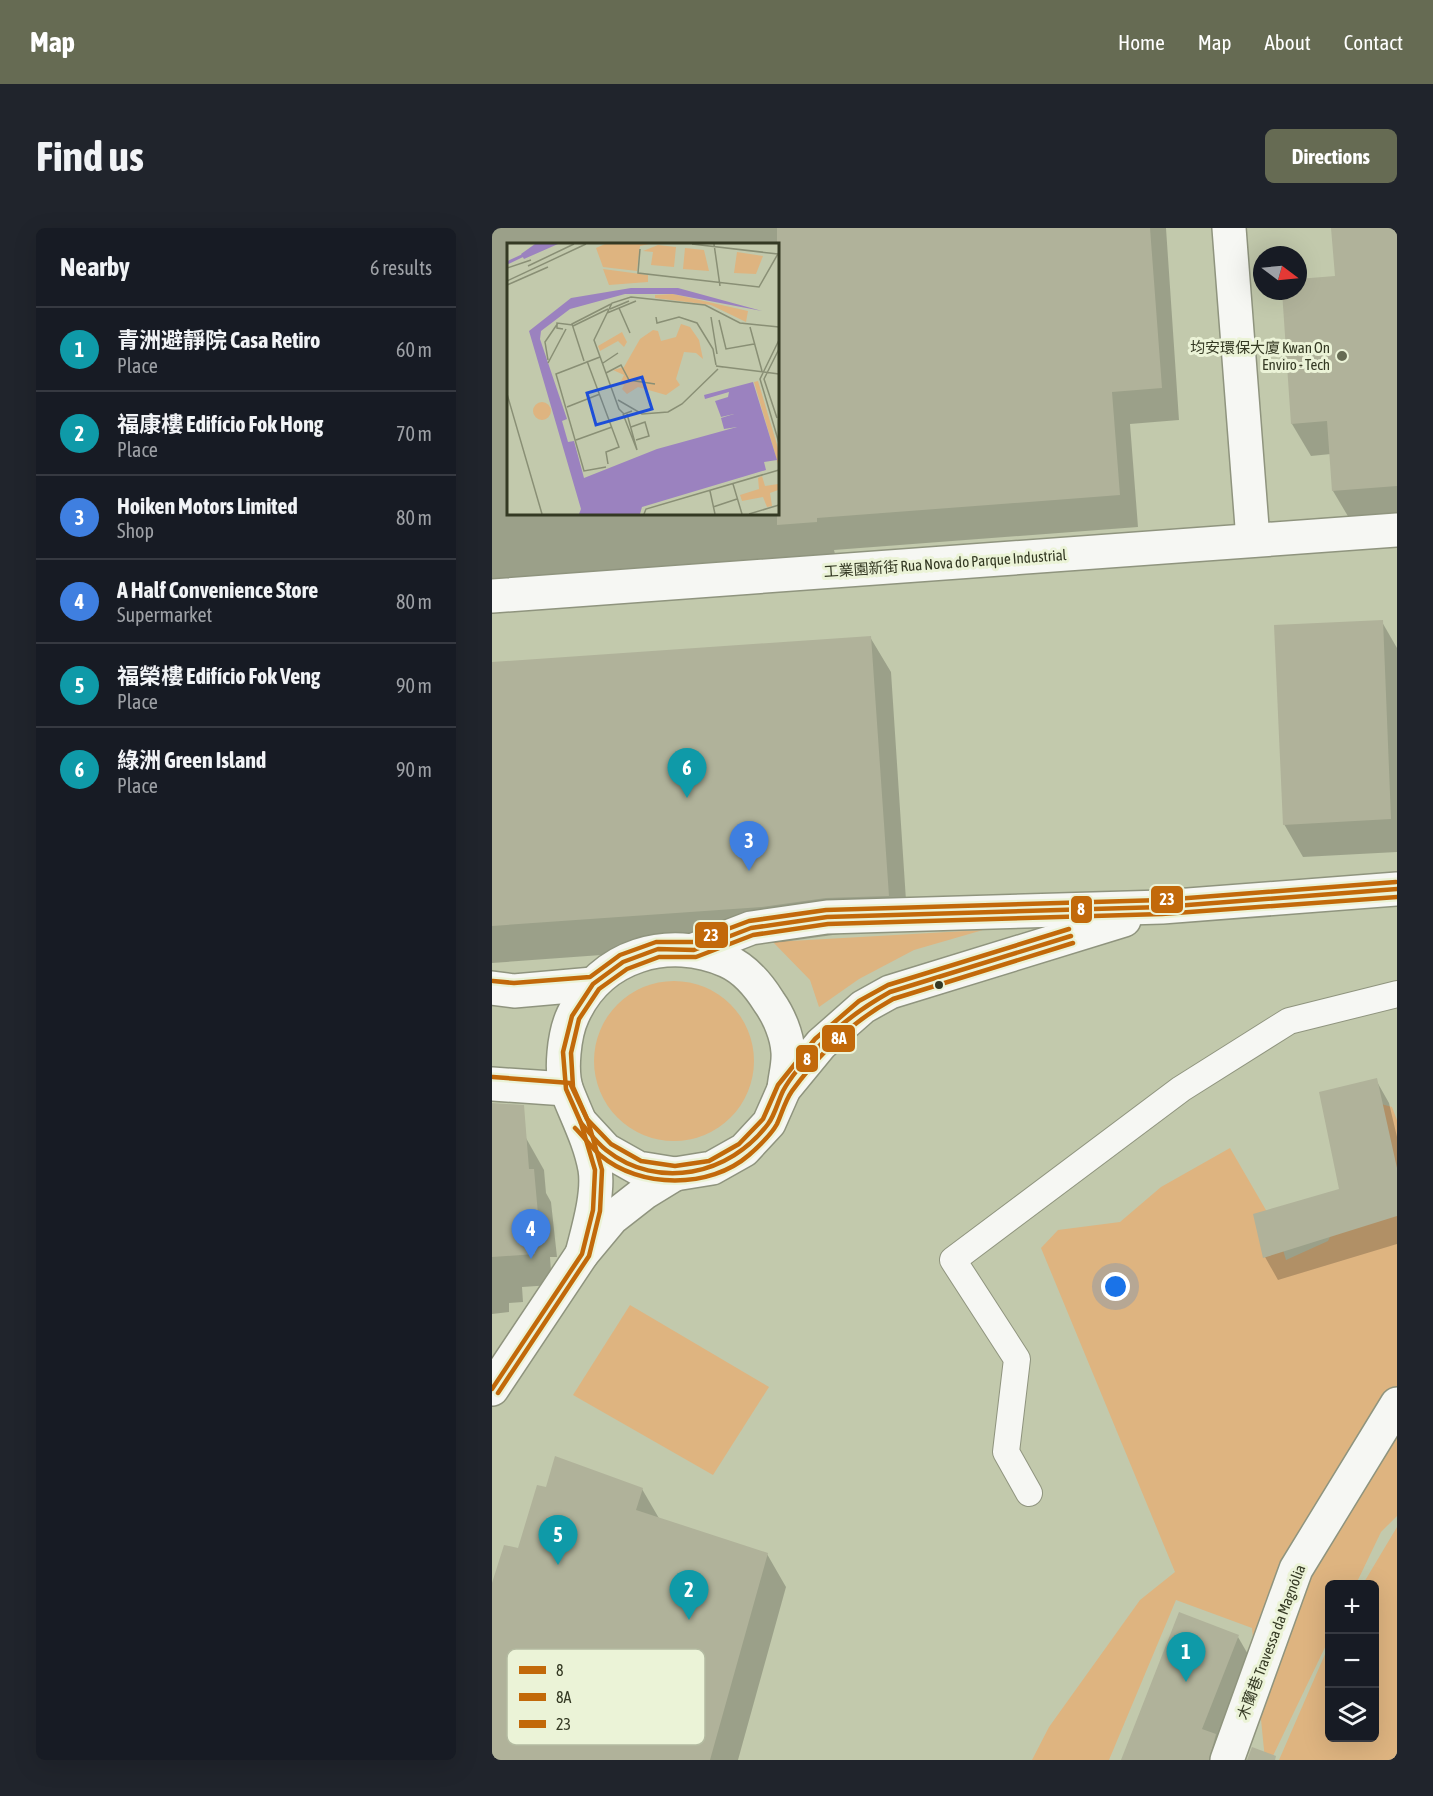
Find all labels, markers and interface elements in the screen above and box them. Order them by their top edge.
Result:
text: Map [30,26,75,58]
text: Home [1118,30,1165,54]
text: Map [1198,30,1232,54]
text: About [1265,30,1311,54]
text: Contact [1344,30,1403,54]
button: Directions [1265,129,1397,183]
text: Find us [36,132,144,180]
inset map [507,243,778,514]
north arrow [1253,246,1307,300]
text: Nearby [60,252,130,282]
text: 6 results [370,256,432,279]
text: 青洲避靜院 Casa Retiro [117,327,320,353]
text: 1 [75,338,84,361]
text: 60 m [396,338,432,361]
place label: 均安環保大廈 Kwan On Enviro - Tech [1190,339,1330,373]
marker: 均安環保大廈 Kwan On Enviro - Tech [1335,349,1349,363]
text: Place [117,354,158,377]
text: 福康樓 Edifício Fok Hong [117,411,323,437]
text: 2 [75,422,84,445]
text: 70 m [396,422,432,445]
text: Place [117,438,158,461]
text: Hoiken Motors Limited [117,493,298,519]
text: 3 [75,506,84,529]
text: 80 m [396,506,432,529]
text: Shop [117,519,154,542]
street label: 工業園新街 Rua Nova do Parque Industrial [823,546,1067,580]
text: A Half Convenience Store [117,577,318,603]
text: 4 [75,590,84,613]
text: 80 m [396,590,432,613]
text: Supermarket [117,603,212,626]
text: 福榮樓 Edifício Fok Veng [117,663,320,689]
text: 5 [75,674,84,697]
text: 90 m [396,674,432,697]
text: Place [117,690,158,713]
text: 綠洲 Green Island [117,747,266,773]
pin: 6 [668,748,706,798]
text: 6 [75,758,84,781]
text: 90 m [396,758,432,781]
text: Place [117,774,158,797]
pin: 3 [730,822,768,871]
line badge: 23 [1150,885,1184,914]
text: 23 [1159,890,1175,908]
line badge: 8 [1070,895,1093,924]
text: 8 [1077,900,1085,918]
line badge: 23 [694,921,729,949]
text: 23 [703,926,719,944]
unlabelled marker [933,979,945,991]
line badge: 8A [821,1024,856,1053]
text: 8A [831,1029,847,1047]
line badge: 8 [795,1044,819,1073]
text: 8 [803,1050,811,1068]
pin: 4 [512,1210,550,1259]
your location [1101,1272,1130,1301]
pin: 5 [538,1516,578,1565]
street label: 木蘭巷 Travessa da Magnólia [1234,1562,1308,1722]
pin: 2 [670,1570,708,1620]
map controls [1325,1580,1379,1742]
button: + [1325,1580,1379,1634]
pin: 1 [1166,1632,1206,1682]
button: − [1325,1634,1379,1688]
legend [507,1649,705,1745]
text: 8 [556,1661,564,1679]
text: 8A [556,1688,572,1706]
button: layers [1325,1688,1379,1742]
text: 23 [556,1715,571,1733]

